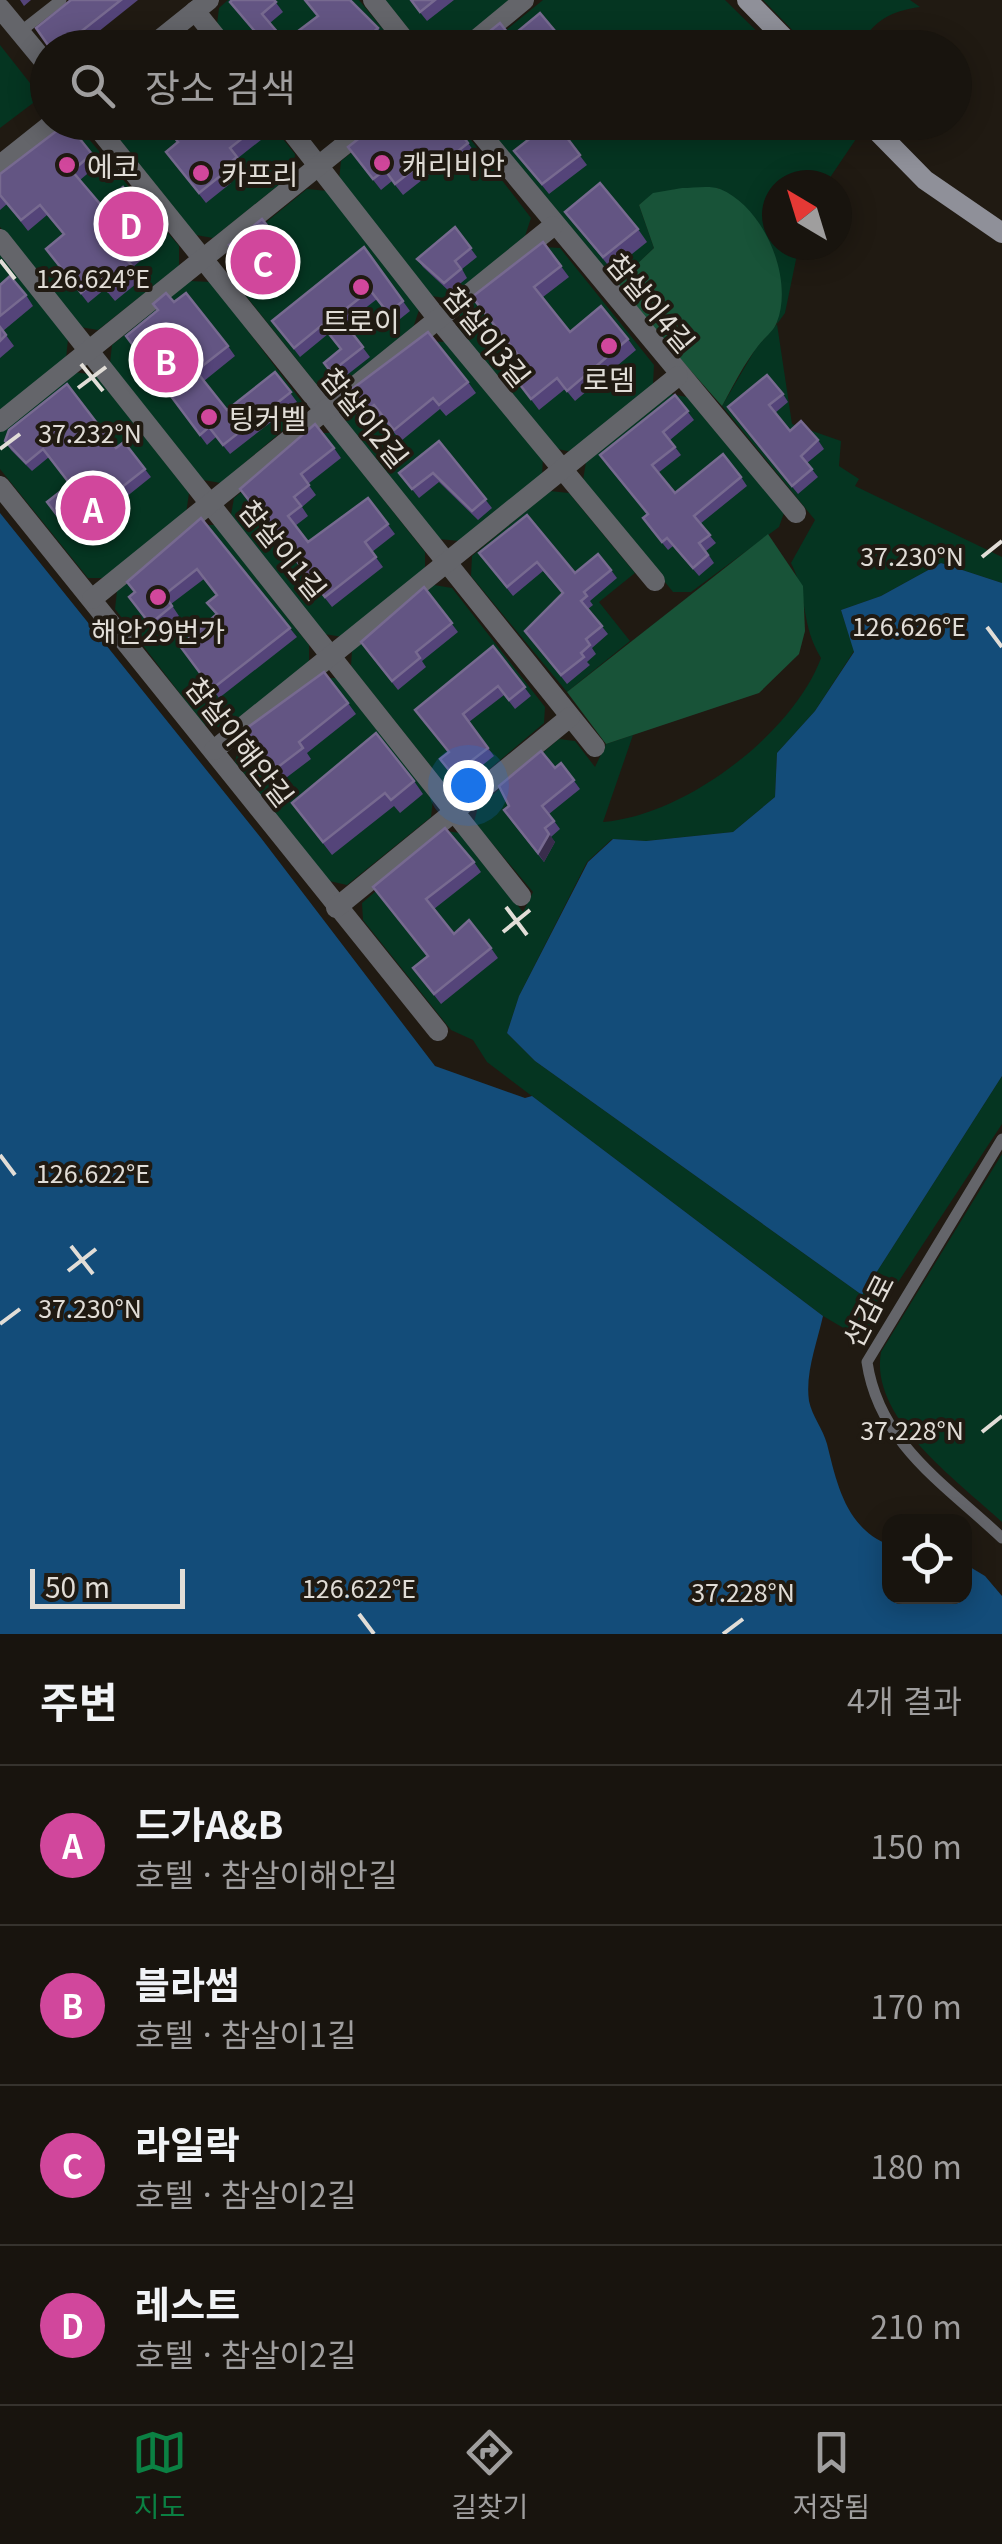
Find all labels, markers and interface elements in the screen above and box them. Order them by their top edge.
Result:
search box [30,30,972,140]
icon: search [65,58,120,113]
text: 장소 검색 [145,58,295,113]
place label: 캐리비안 [402,143,505,183]
place label: 에코 [87,145,139,185]
marker: 캐리비안 [371,152,393,174]
place label: 카프리 [221,153,298,193]
marker: 에코 [56,154,78,176]
marker: 카프리 [190,162,212,184]
north arrow [762,170,852,260]
pin: D [98,186,164,262]
pin: C [230,224,296,300]
street label: 참살이4길 [599,244,705,360]
text: 126.624°E [36,259,150,295]
marker: 트로이 [350,276,372,298]
street label: 참살이3길 [435,277,541,395]
place label: 트로이 [322,300,400,340]
pin: B [134,322,198,398]
marker: 로뎀 [598,335,620,357]
street label: 참살이2길 [313,358,419,476]
place label: 로뎀 [583,358,635,398]
place label: 팅커벨 [229,397,306,437]
marker: 팅커벨 [198,406,220,428]
text: 37.232°N [38,414,142,450]
pin: A [61,470,126,546]
street label: 참살이1길 [231,490,337,608]
text: 37.230°N [860,537,964,573]
marker: 해안29번가 [147,586,169,608]
text: 126.626°E [852,607,966,643]
place label: 해안29번가 [91,610,225,650]
street label: 참살이해안길 [178,668,304,814]
your location [443,760,494,811]
text: 126.622°E [36,1154,150,1190]
street label: 선감로 [832,1266,902,1354]
text: 37.230°N [38,1289,142,1325]
text: 37.228°N [860,1411,964,1447]
map controls [882,1514,972,1604]
button: locate [882,1514,972,1604]
scale bar [30,1564,185,1608]
text: 50 m [45,1566,110,1606]
text: 126.622°E [302,1569,416,1605]
text: 37.228°N [691,1573,795,1609]
text: 주변 [40,1669,117,1730]
text: 4개 결과 [847,1676,962,1722]
text: 드가A&B [135,1795,283,1850]
text: A [62,1822,83,1868]
text: 150 m [870,1822,962,1868]
text: 호텔 · 참살이해안길 [135,1850,397,1896]
text: 블라썸 [135,1955,240,2010]
text: B [62,1982,83,2028]
text: 170 m [870,1982,962,2028]
text: 호텔 · 참살이1길 [135,2010,356,2056]
text: 라일락 [135,2115,240,2170]
text: C [62,2142,83,2188]
text: 180 m [870,2142,962,2188]
text: 호텔 · 참살이2길 [135,2170,356,2216]
text: 레스트 [135,2275,240,2330]
text: D [61,2302,84,2348]
text: 210 m [870,2302,962,2348]
text: 호텔 · 참살이2길 [135,2330,356,2376]
tab: 지도 [132,2425,187,2525]
tab: 길찾기 [451,2425,528,2525]
tab: 저장됨 [793,2425,870,2525]

